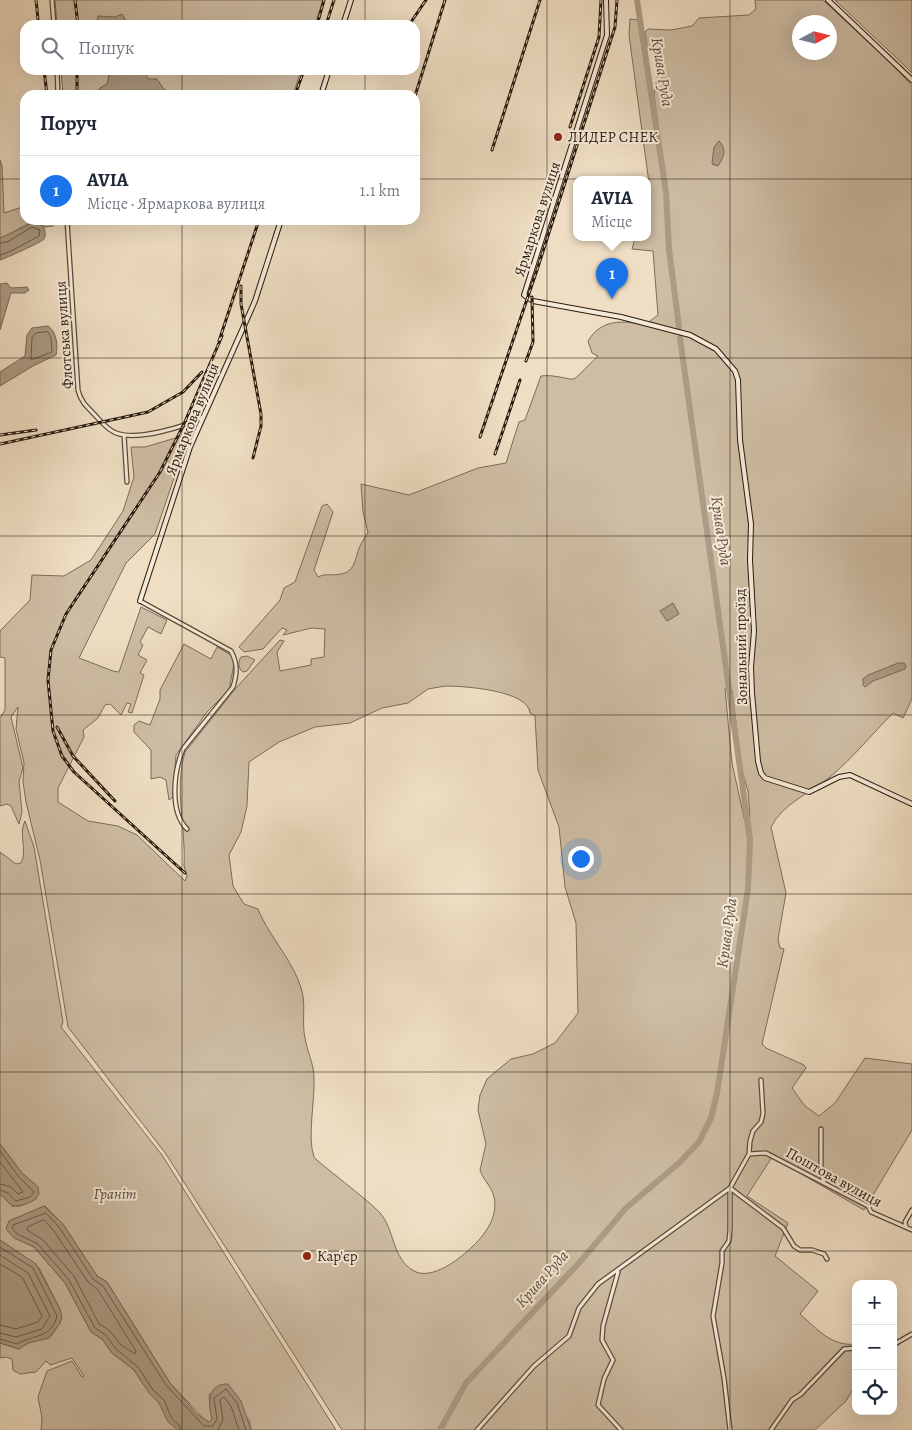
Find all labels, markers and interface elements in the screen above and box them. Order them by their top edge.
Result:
north arrow [792,15,837,60]
search box [20,20,420,75]
icon: search [38,34,66,62]
text: Пошук [78,35,135,61]
water label: Крива Руда [646,36,678,108]
text: Поруч [40,109,97,137]
place label: ЛИДЕР СНЕК [568,127,658,147]
marker: ЛИДЕР СНЕК [552,131,564,143]
street label: Ярмаркова вулиця [509,159,565,279]
text: AVIA [87,167,128,193]
popup [573,176,651,241]
text: 1 [53,180,59,202]
text: 1.1 km [360,180,400,202]
text: AVIA [591,185,633,211]
text: Місце · Ярмаркова вулиця [87,193,265,215]
text: Місце [591,211,632,233]
pin: 1 [596,258,628,299]
street label: Флотська вулиця [50,280,78,390]
street label: Ярмаркова вулиця [160,360,224,478]
water label: Крива Руда [705,495,737,567]
street label: Зональний проїзд [730,589,752,705]
your location [568,846,594,872]
water label: Крива Руда [711,897,743,969]
street label: Поштова вулиця [782,1142,886,1212]
park label: Граніт [93,1184,137,1204]
place label: Кар'єр [317,1246,358,1266]
water label: Крива Руда [510,1246,574,1312]
marker: Кар'єр [301,1250,313,1262]
map controls [852,1280,897,1415]
button: + [852,1280,897,1325]
button: − [852,1325,897,1370]
button: locate [852,1370,897,1415]

